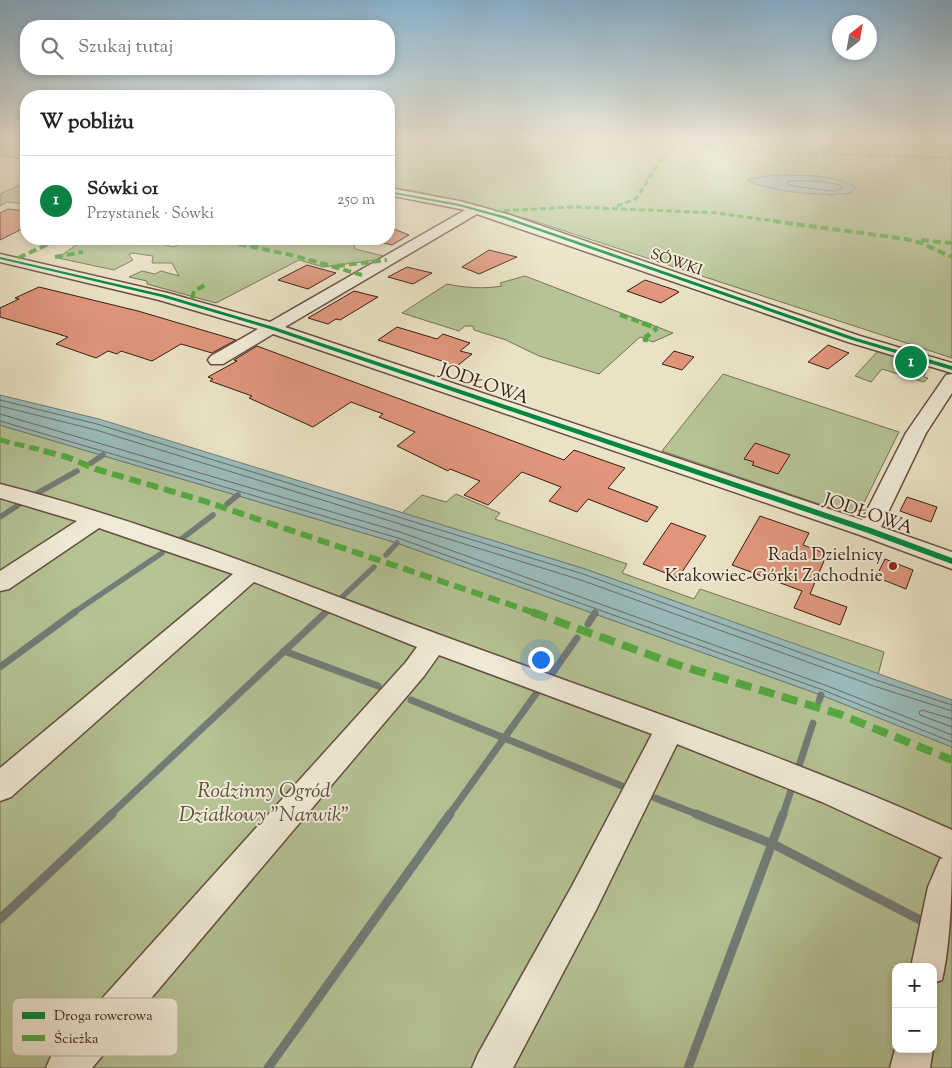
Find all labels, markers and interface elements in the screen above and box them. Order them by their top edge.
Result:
north arrow [832,15,877,60]
search box [20,20,395,75]
icon: search [38,34,66,62]
text: Szukaj tutaj [78,34,173,61]
text: W pobliżu [40,108,134,138]
text: Sówki 01 [87,176,158,203]
text: 1 [53,189,59,212]
text: 250 m [337,189,375,212]
text: Przystanek · Sówki [87,203,214,226]
street label: SÓWKI [647,242,706,282]
pin: 1 [895,343,927,381]
street label: JODŁOWA [435,357,532,413]
street label: JODŁOWA [819,487,916,543]
place label: Rada Dzielnicy Krakowiec-Górki Zachodnie [665,543,883,590]
marker: Rada Dzielnicy Krakowiec-Górki Zachodnie [887,560,899,572]
your location [528,647,554,673]
park label: Rodzinny Ogród Działkowy "Narwik" [179,777,349,831]
map controls [892,963,937,1053]
button: + [892,963,937,1008]
legend [12,998,178,1056]
text: Droga rowerowa [54,1007,153,1027]
button: − [892,1008,937,1053]
text: Ścieżka [54,1030,99,1050]

